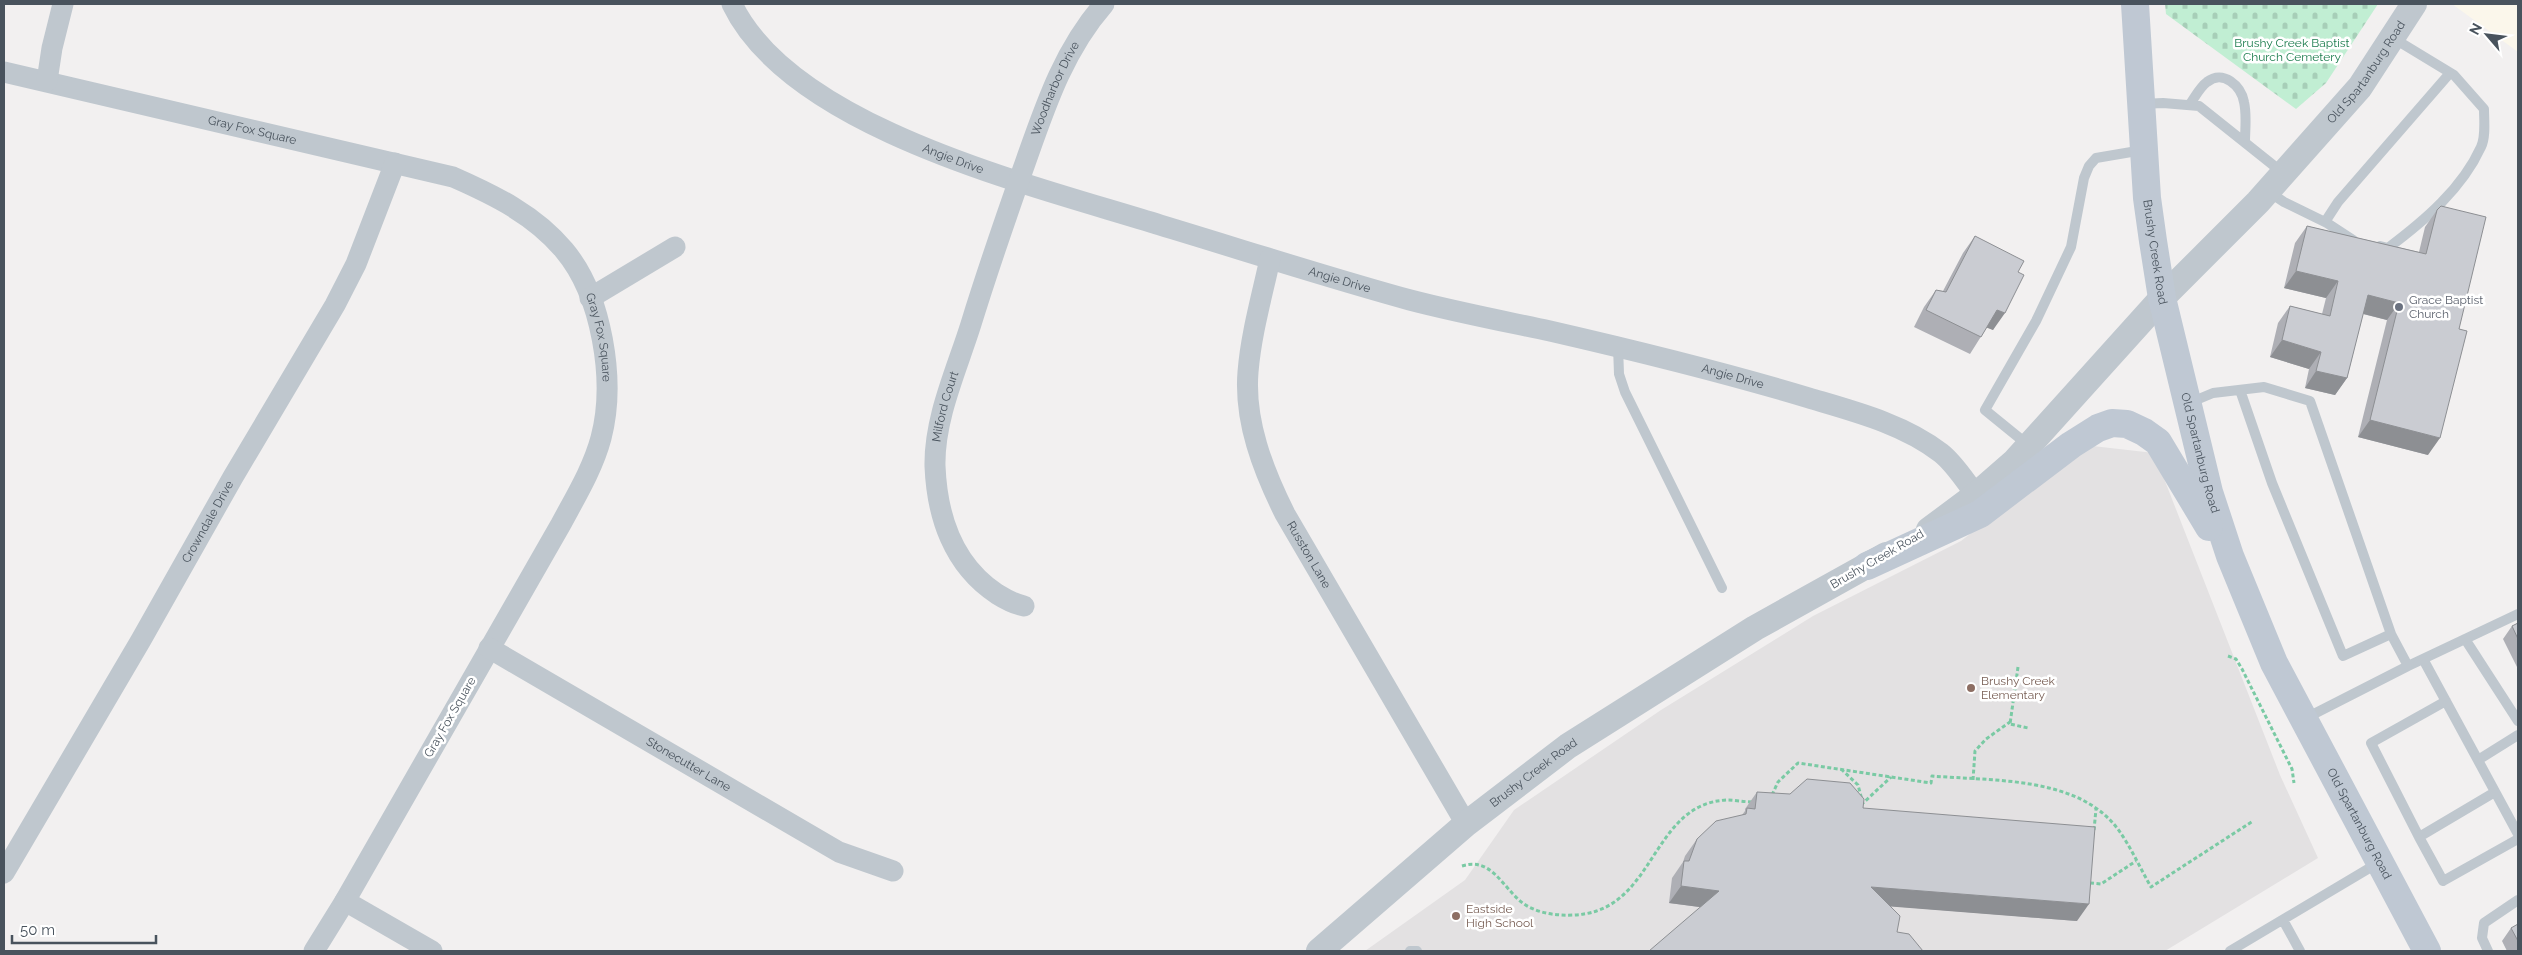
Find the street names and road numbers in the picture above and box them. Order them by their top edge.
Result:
street label: Old Spartanburg Road [2324,18,2408,126]
street label: Woodharbor Drive [1028,39,1082,137]
street label: Gray Fox Square [207,113,298,147]
street label: Angie Drive [921,141,985,177]
street label: Brushy Creek Road [2140,199,2170,306]
street label: Angie Drive [1307,264,1372,296]
street label: Gray Fox Square [583,291,614,382]
street label: Angie Drive [1700,361,1766,391]
street label: Milford Court [929,369,961,443]
street label: Old Spartanburg Road [2178,391,2222,515]
street label: Crowndale Drive [179,478,236,565]
street label: Russton Lane [1284,519,1334,591]
street label: Brushy Creek Road [1828,526,1926,592]
street label: Gray Fox Square [421,674,479,760]
street label: Stonecutter Lane [644,734,733,794]
street label: Brushy Creek Road [1487,735,1580,810]
street label: Old Spartanburg Road [2324,766,2395,882]

